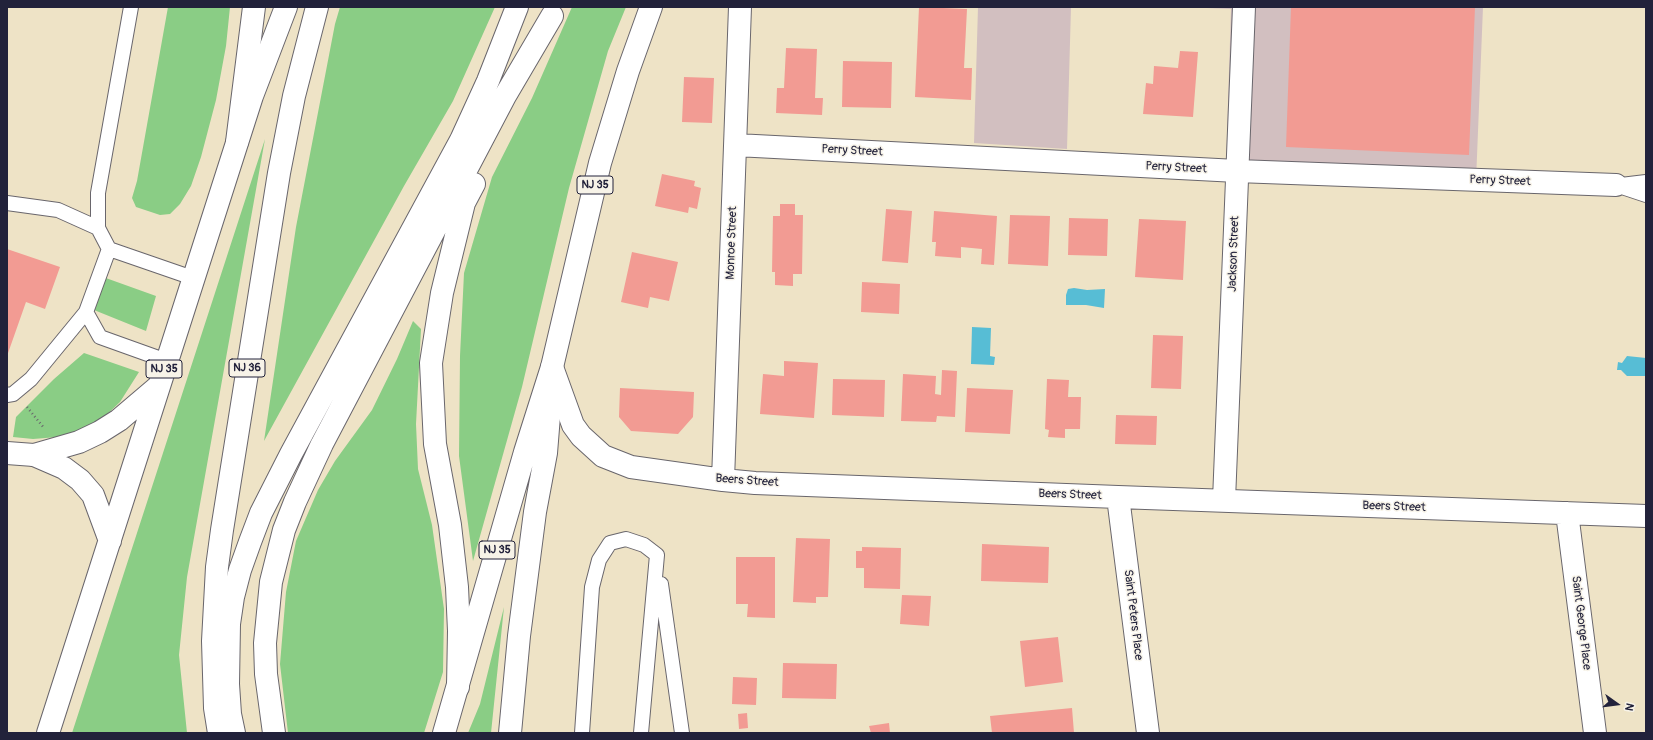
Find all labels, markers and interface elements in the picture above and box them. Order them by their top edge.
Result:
street label: Perry Street [821,142,883,160]
street label: Perry Street [1145,159,1207,177]
street label: Perry Street [1469,173,1531,189]
road number: NJ 35 [577,176,613,194]
street label: Monroe Street [724,206,740,280]
street label: Jackson Street [1225,216,1243,292]
road number: NJ 36 [229,359,265,377]
road number: NJ 35 [146,360,182,378]
street label: Beers Street [715,472,779,490]
street label: Beers Street [1038,487,1102,503]
street label: Beers Street [1362,499,1426,515]
road number: NJ 35 [479,541,515,559]
street label: Saint Peters Place [1120,569,1146,661]
street label: Saint George Place [1568,575,1594,671]
north arrow [1597,684,1637,724]
text: N [1622,702,1636,712]

